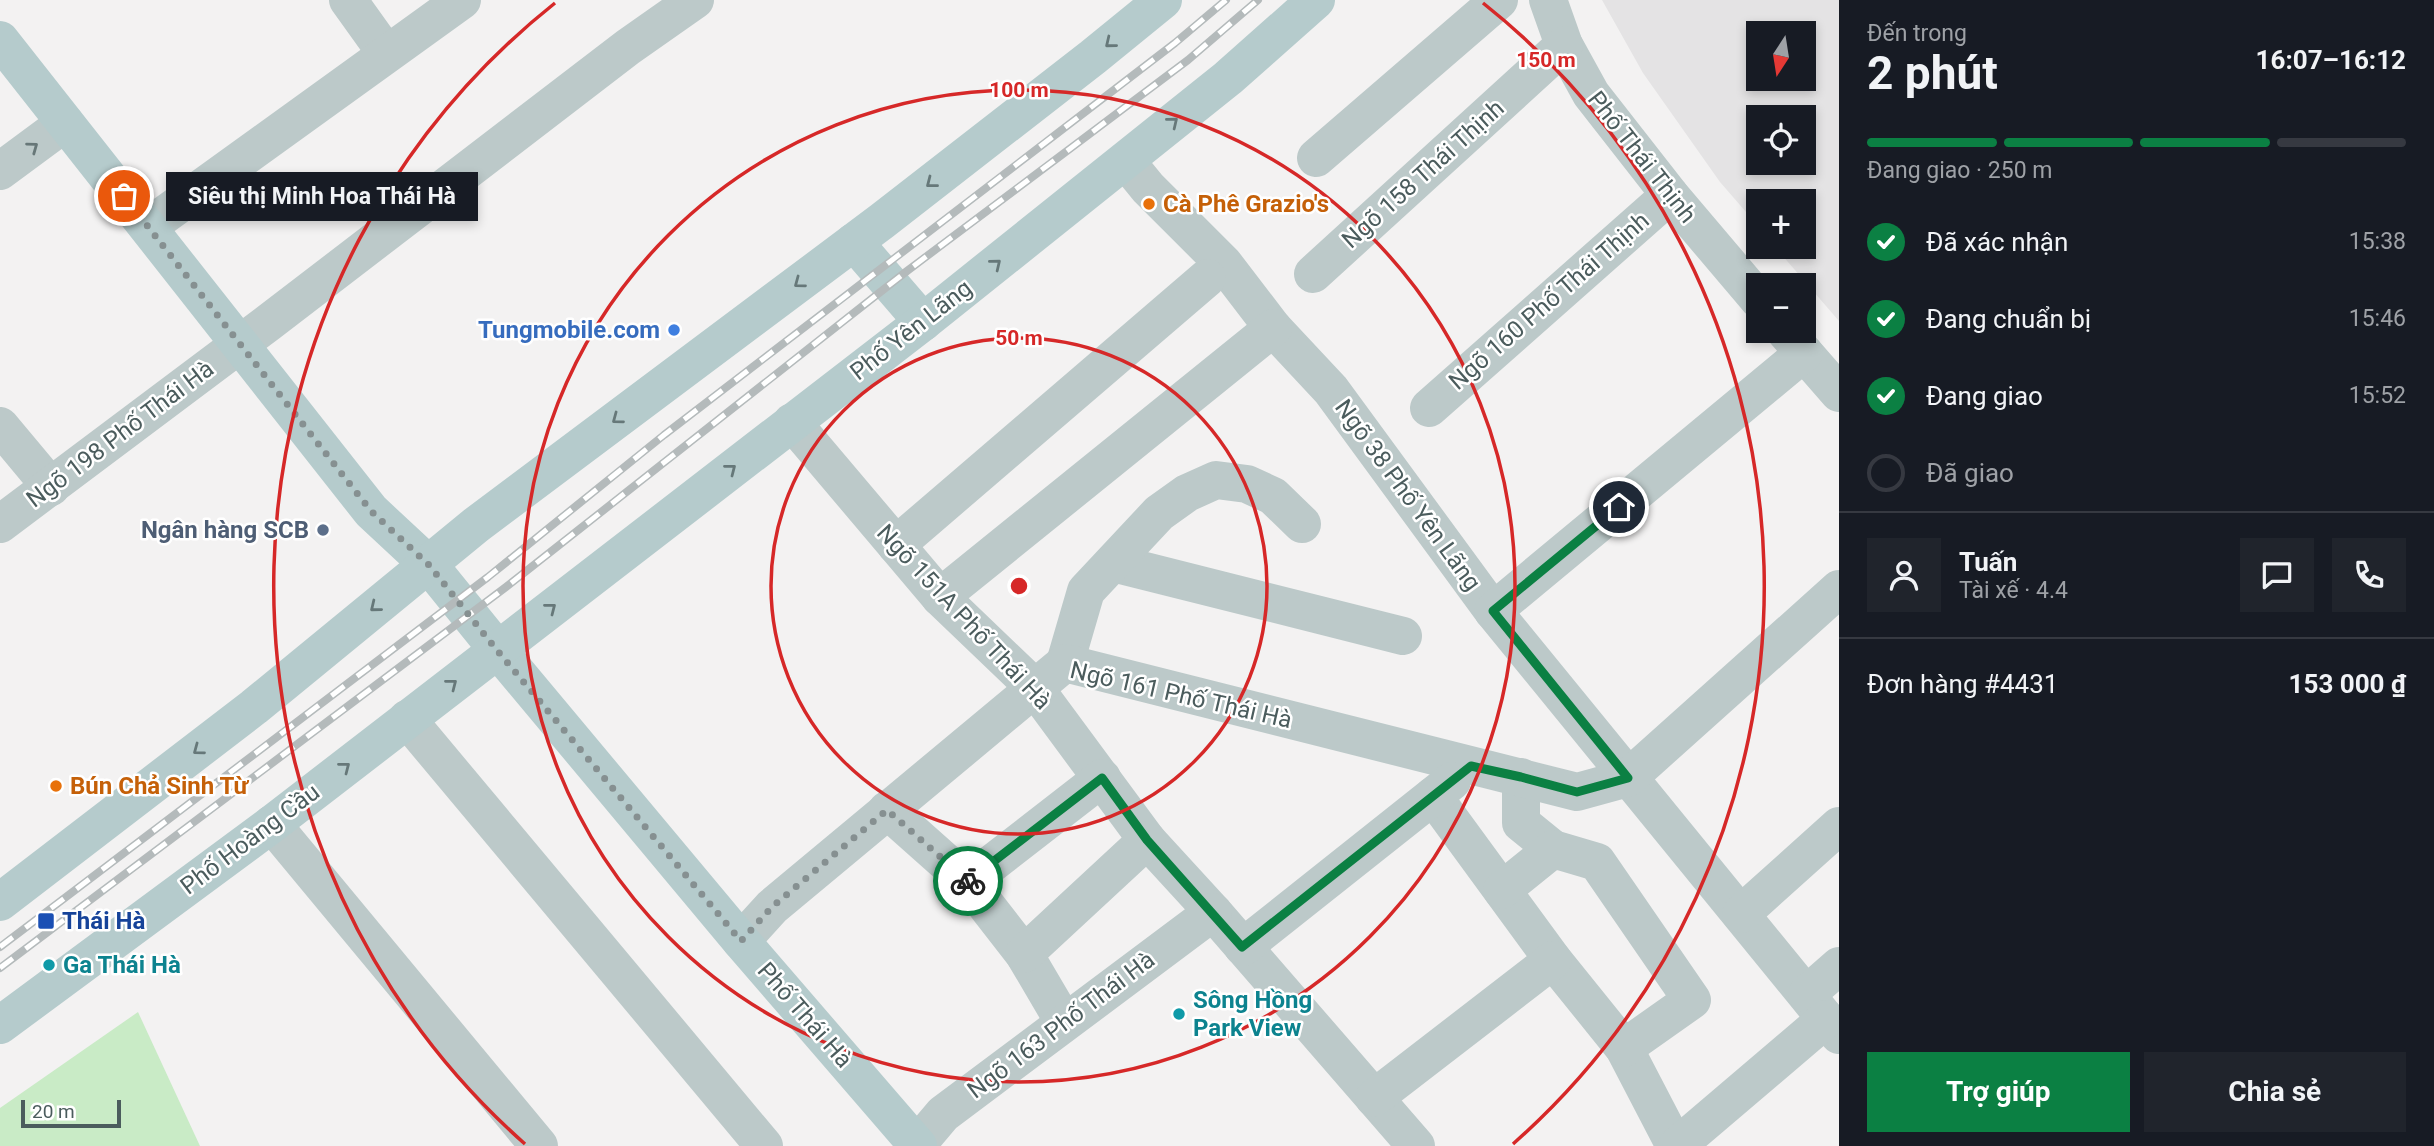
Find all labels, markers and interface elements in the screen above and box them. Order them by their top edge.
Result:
text: Đến trong [1867,20,1967,47]
north arrow [1746,21,1816,91]
map controls [1746,21,1816,343]
one-way arrow [1106,35,1118,48]
text: 16:07–16:12 [2256,45,2406,75]
text: 2 phút [1867,46,1998,100]
text: 150 m [1516,48,1576,72]
text: 100 m [989,78,1049,102]
street label: Phố Thái Thịnh [1582,86,1702,228]
street label: Ngõ 158 Thái Thịnh [1336,94,1510,254]
button: locate [1746,105,1816,175]
one-way arrow [1165,118,1178,130]
one-way arrow [25,143,38,155]
text: Đang giao · 250 m [1867,157,2052,184]
pin [94,166,154,226]
callout: Siêu thị Minh Hoa Thái Hà [166,172,478,220]
one-way arrow [926,175,938,188]
icon: bag [105,177,143,215]
text: Siêu thị Minh Hoa Thái Hà [188,183,456,210]
button: + [1746,189,1816,259]
place label: Cà Phê Grazio's [1163,190,1329,218]
marker: Cà Phê Grazio's [1141,196,1157,212]
street label: Ngõ 160 Phố Thái Thịnh [1443,206,1655,396]
icon: check [1867,223,1905,261]
text: Đã xác nhận [1926,227,2068,257]
text: 15:38 [2349,228,2406,255]
one-way arrow [987,260,1000,272]
button: − [1746,273,1816,343]
street label: Phố Yên Lãng [845,274,977,386]
one-way arrow [795,275,807,287]
icon: check [1867,300,1905,338]
text: Đang chuẩn bị [1926,304,2091,334]
text: 15:46 [2349,305,2406,332]
place label: Tungmobile.com [478,316,660,344]
marker: Tungmobile.com [666,322,682,338]
text: 50 m [995,326,1043,350]
street label: Ngõ 198 Phố Thái Hà [21,355,219,513]
icon: check [1867,377,1905,415]
text: Đang giao [1926,381,2043,411]
text: 15:52 [2349,382,2406,409]
street label: Ngõ 38 Phố Yên Lãng [1329,394,1487,596]
one-way arrow [612,410,625,423]
text: Đã giao [1926,458,2014,488]
one-way arrow [723,464,736,477]
pin [1589,477,1649,537]
icon: home [1600,488,1638,526]
place label: Ngân hàng SCB [141,516,309,544]
street label: Ngõ 151A Phố Thái Hà [871,519,1057,715]
marker: Ngân hàng SCB [315,522,331,538]
button: person [1867,538,1941,612]
button: chat [2240,538,2314,612]
button: phone [2332,538,2406,612]
text: Tuấn [1959,547,2017,577]
centre of rings [1007,574,1031,598]
text: Tài xế · 4.4 [1959,577,2068,604]
one-way arrow [371,599,384,611]
one-way arrow [543,603,556,616]
street label: Ngõ 161 Phố Thái Hà [1067,656,1295,734]
text: Đơn hàng #4431 [1867,669,2058,699]
text: 153 000 ₫ [2289,669,2406,699]
one-way arrow [444,679,457,692]
one-way arrow [194,741,206,754]
one-way arrow [337,763,350,776]
place label: Bún Chả Sinh Từ [70,772,249,800]
marker: Bún Chả Sinh Từ [48,778,64,794]
street label: Phố Hoàng Cầu [175,778,325,900]
courier [933,846,1003,916]
icon: bike [949,862,987,900]
place label: Thái Hà [62,907,145,935]
marker: Thái Hà [36,911,56,931]
street label: Ngõ 163 Phố Thái Hà [962,946,1160,1104]
place label: Ga Thái Hà [63,951,181,979]
marker: Ga Thái Hà [41,957,57,973]
street label: Phố Thái Hà [752,957,858,1073]
place label: Sông Hồng Park View [1193,986,1312,1042]
marker: Sông Hồng Park View [1171,1006,1187,1022]
button: Trợ giúp [1867,1052,2130,1132]
button: Chia sẻ [2144,1052,2406,1132]
scale bar [21,1097,121,1129]
text: 20 m [32,1100,75,1123]

